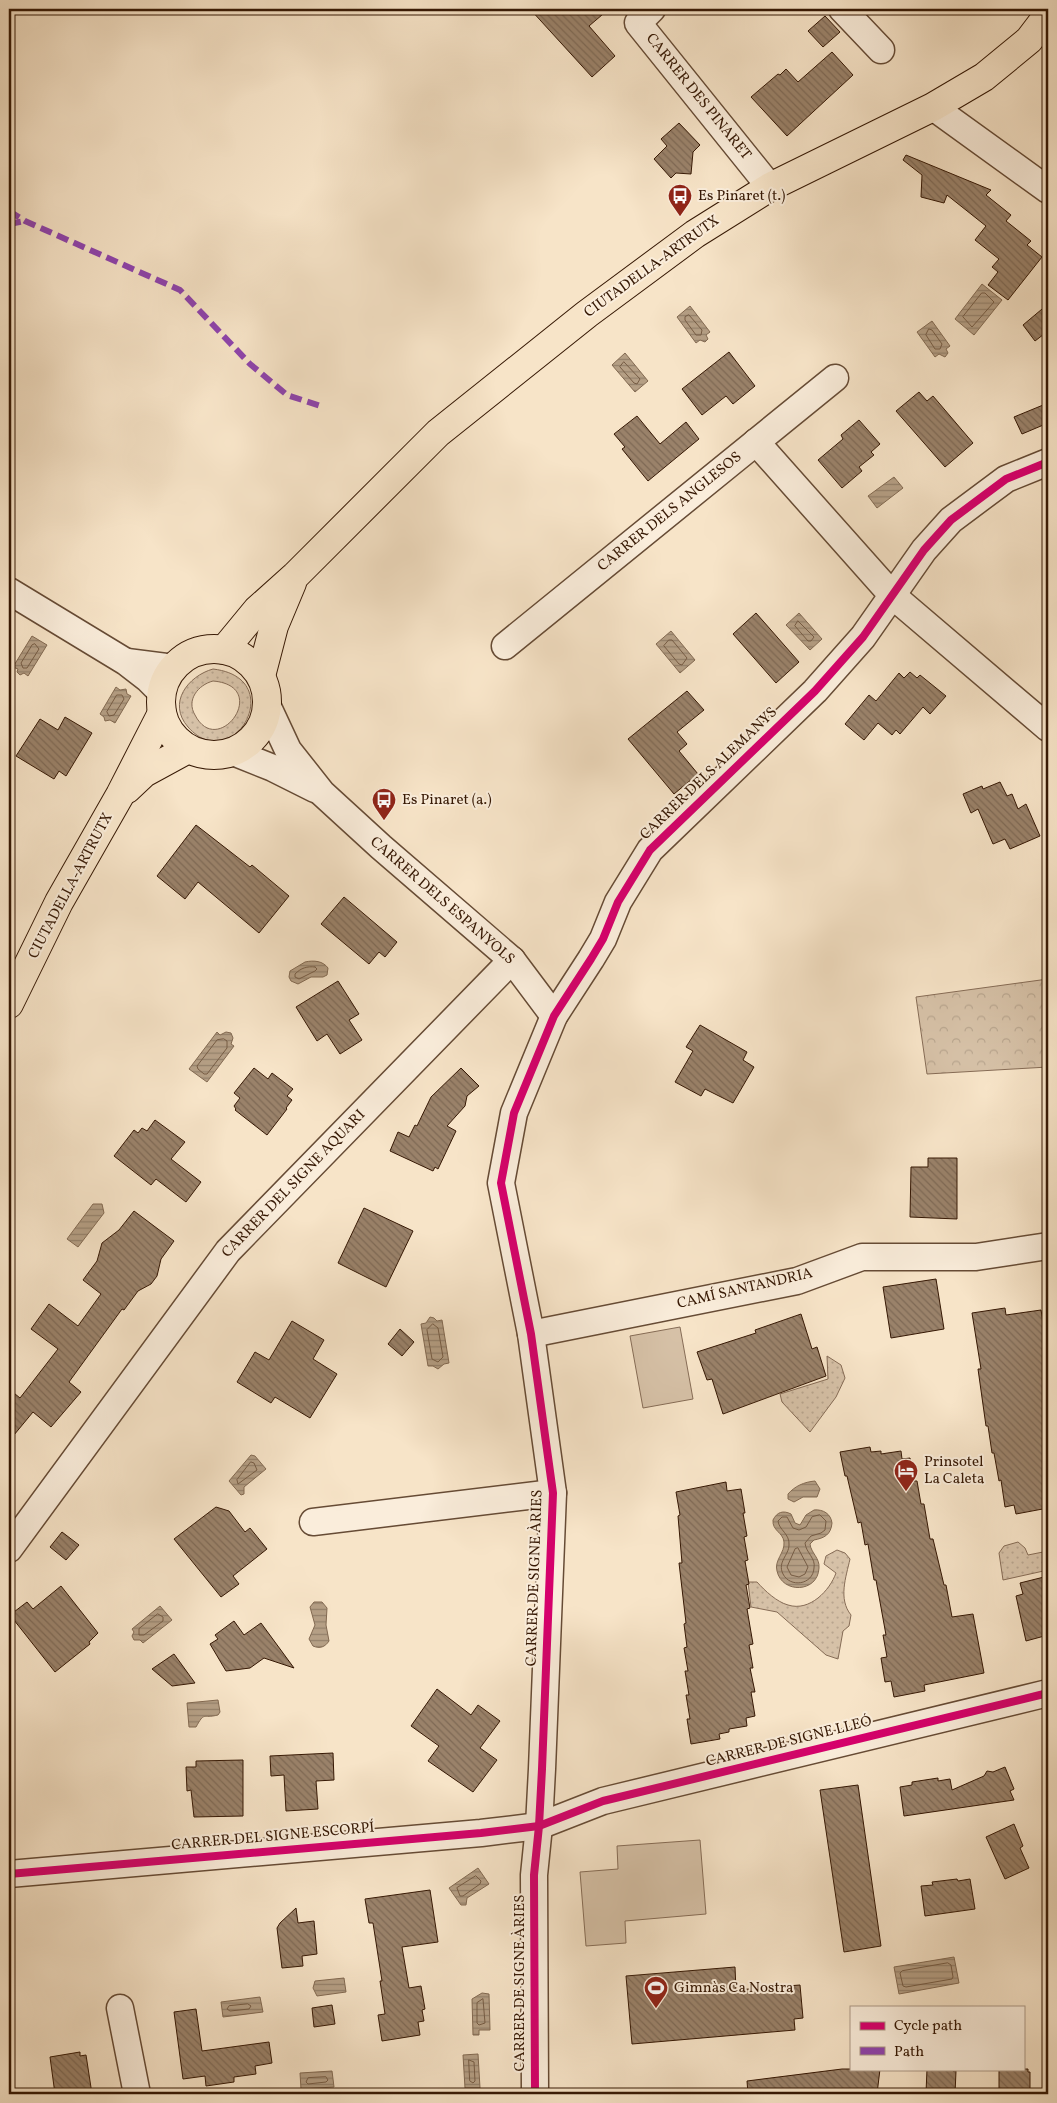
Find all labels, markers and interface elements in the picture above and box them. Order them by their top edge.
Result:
street label: CARRER DES PINARET [640,29,756,165]
bus stop icon: Es Pinaret (t.) [667,183,693,217]
place label: Es Pinaret (t.) [698,186,785,207]
street label: CIUTADELLA-ARTRUTX [580,211,724,323]
street label: CARRER DELS ANGLESOS [593,447,747,577]
street label: CARRER DELS ALEMANYS [636,703,782,845]
bus stop icon: Es Pinaret (a.) [371,787,397,821]
place label: Es Pinaret (a.) [402,790,492,811]
street label: CIUTADELLA-ARTRUTX [24,809,118,963]
street label: CARRER DELS ESPANYOLS [365,832,519,970]
street label: CARRER DEL SIGNE AQUARI [217,1105,371,1263]
street label: CAMÍ SANTANDRIA [675,1263,815,1315]
place label: Prinsotel La Caleta [924,1452,984,1490]
hotel icon: Prinsotel La Caleta [893,1458,919,1492]
street label: CARRER DE SIGNE ÀRIES [521,1489,549,1667]
street label: CARRER DE SIGNE LLEÓ [704,1711,874,1773]
street label: CARRER DEL SIGNE ESCORPÍ [170,1818,376,1856]
street label: CARRER DE SIGNE ÀRIES [510,1895,531,2071]
sports icon: Gimnàs Ca Nostra [643,1975,669,2009]
place label: Gimnàs Ca Nostra [674,1978,793,1999]
legend [850,2006,1024,2070]
text: Cycle path [894,2016,962,2037]
text: Path [894,2042,924,2063]

